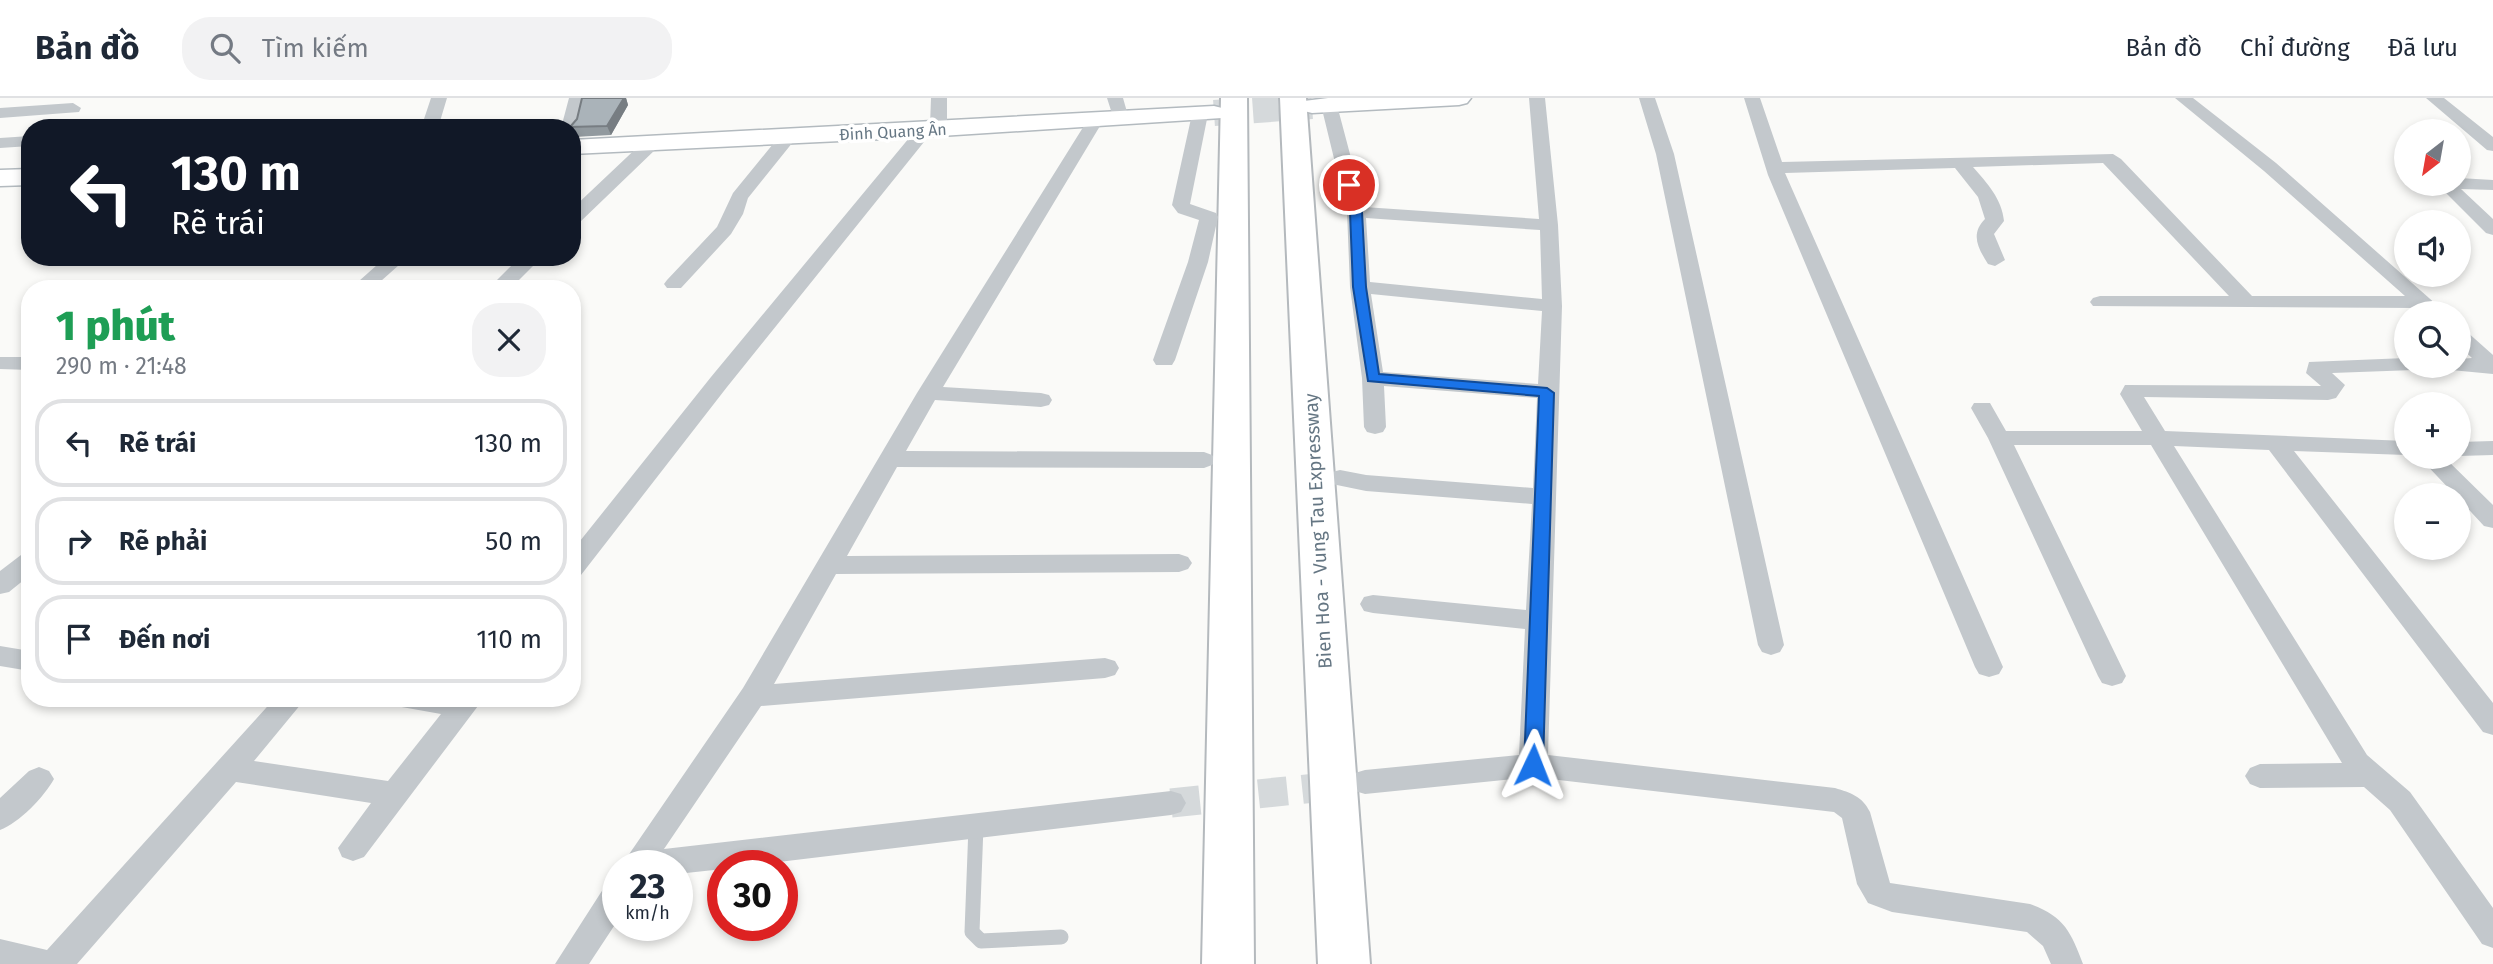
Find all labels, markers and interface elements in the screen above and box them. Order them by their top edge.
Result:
search box [182,17,672,80]
text: Bản đồ [35,28,140,68]
icon: search [206,29,244,67]
text: Tìm kiếm [262,33,369,64]
text: Bản đồ [2125,34,2202,62]
text: Chỉ đường [2240,34,2350,62]
text: Đã lưu [2388,34,2458,62]
street label: Đinh Quang Ân [839,119,947,144]
north arrow [2394,119,2471,196]
map controls [2394,119,2471,560]
text: 130 m [171,144,301,203]
icon: left [56,147,147,238]
pin [1319,155,1379,215]
icon: arrive [1330,166,1368,204]
text: Rẽ trái [171,204,265,242]
button: sound [2394,210,2471,287]
text: 1 phút [56,301,175,351]
button: search [2394,301,2471,378]
button: close [472,303,546,377]
text: 290 m · 21:48 [56,352,187,380]
street label: Bien Hoa - Vung Tau Expressway [1299,392,1337,669]
button: + [2394,392,2471,469]
icon: left [60,424,98,462]
text: Rẽ trái [119,428,196,459]
text: 130 m [474,428,542,459]
button: − [2394,483,2471,560]
icon: right [60,522,98,560]
text: Rẽ phải [119,526,207,557]
text: 50 m [485,526,542,557]
icon: arrive [60,620,98,658]
text: Đến nơi [119,624,210,655]
text: 110 m [476,624,542,655]
position arrow [1496,728,1570,802]
speed limit sign: 30 [707,850,798,941]
text: 23 [629,865,666,907]
text: km/h [625,902,670,924]

